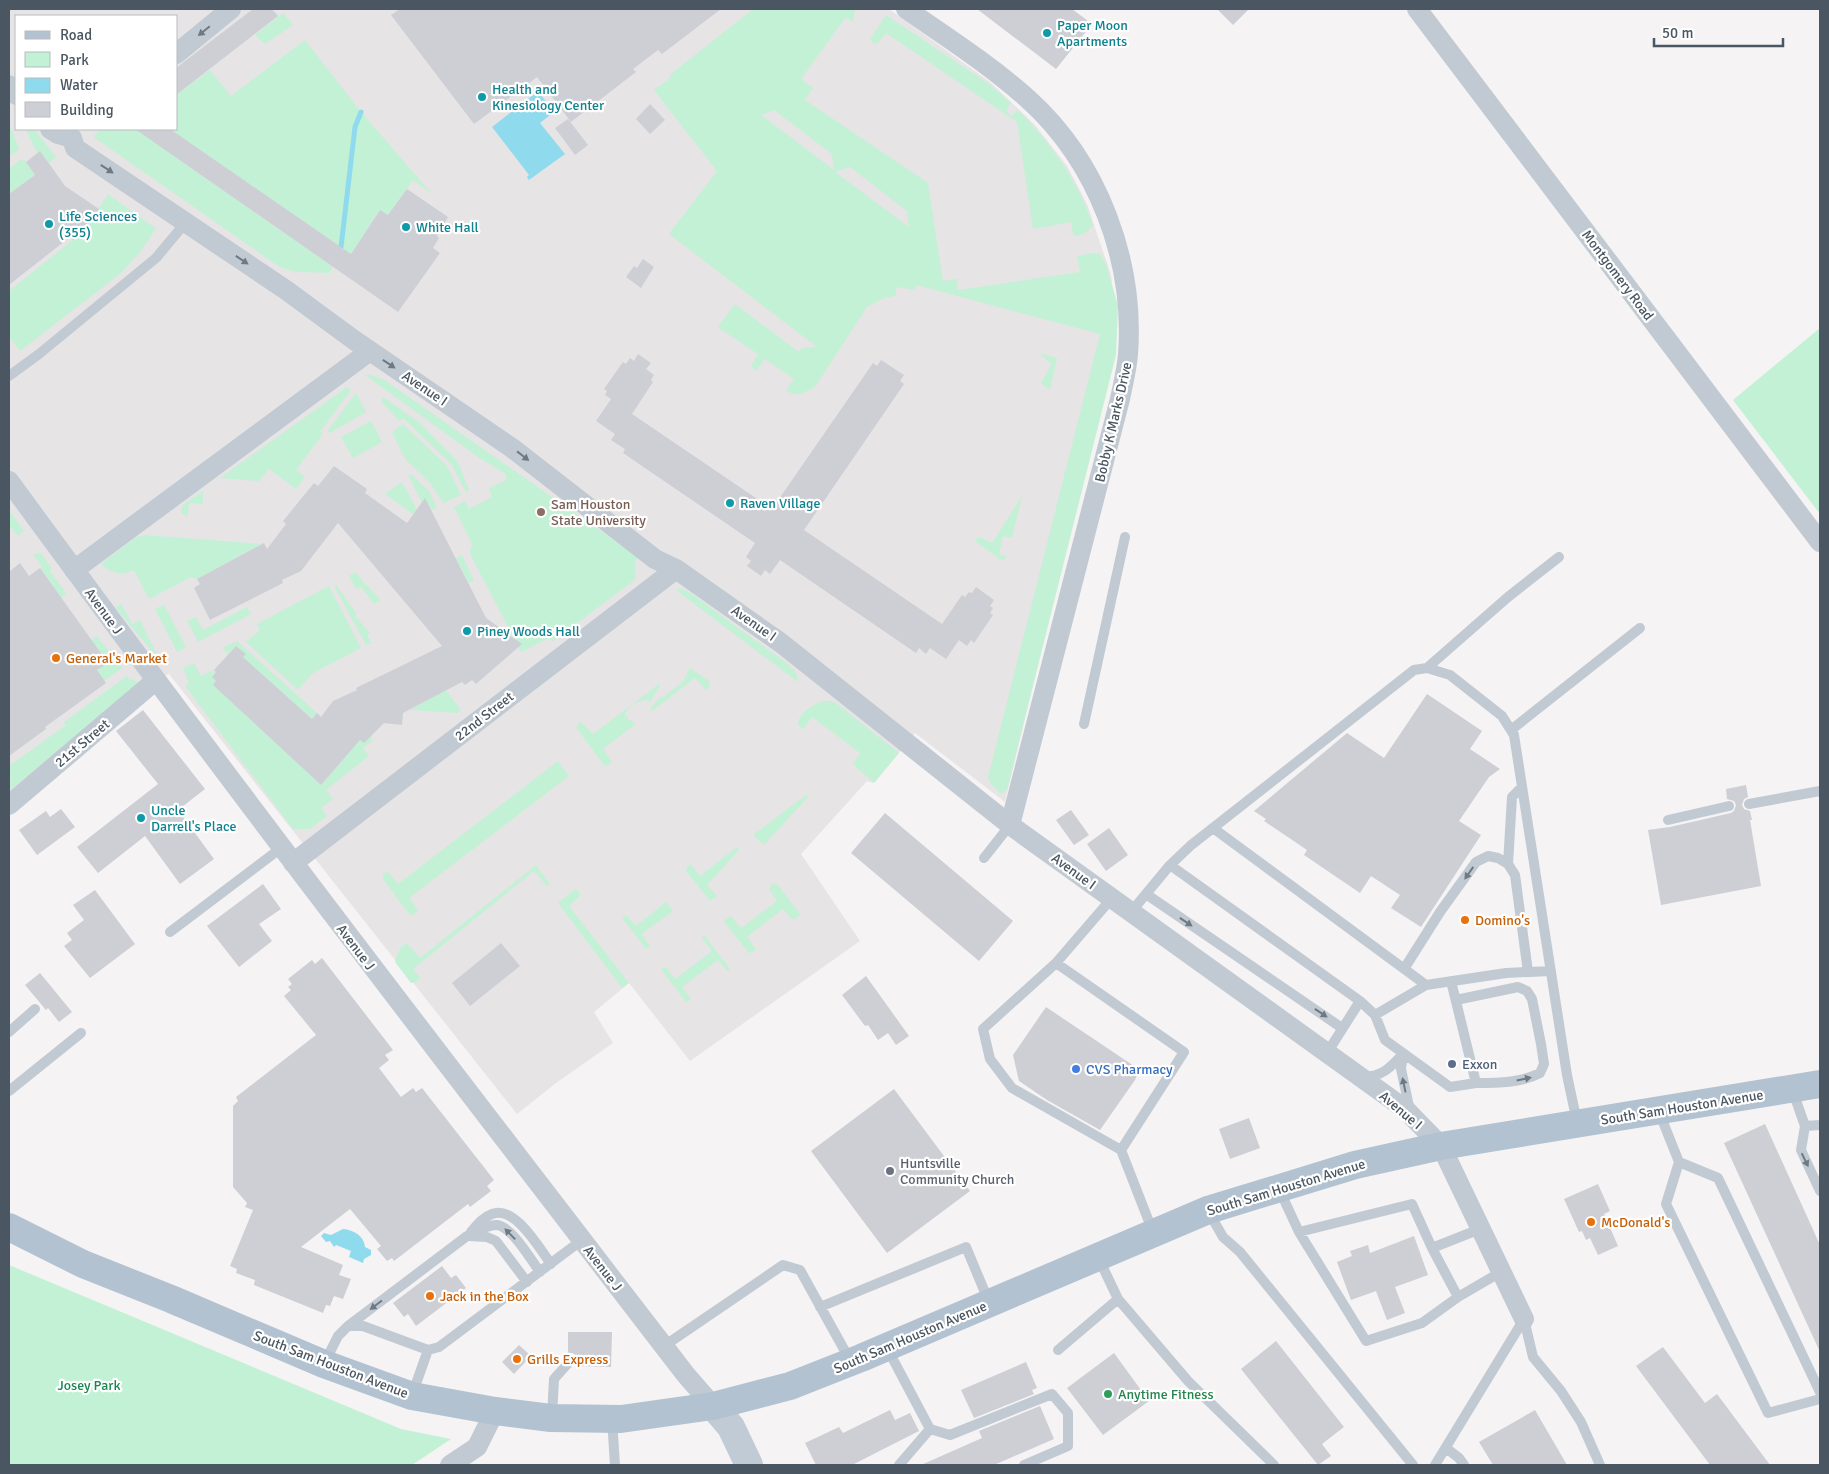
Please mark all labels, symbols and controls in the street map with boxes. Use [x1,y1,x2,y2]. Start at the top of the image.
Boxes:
legend [15,15,178,130]
scale bar [1654,15,1783,47]
place label: Paper Moon Apartments [1057,17,1128,50]
text: 50 m [1662,24,1693,42]
text: Road [60,26,92,44]
one-way arrow [197,26,210,37]
marker: Paper Moon Apartments [1041,27,1053,39]
text: Park [60,51,89,69]
text: Water [60,76,98,94]
place label: Health and Kinesiology Center [492,81,605,114]
marker: Health and Kinesiology Center [476,91,488,103]
text: Building [60,101,114,119]
one-way arrow [101,165,114,174]
place label: Life Sciences (355) [59,208,137,241]
marker: Life Sciences (355) [43,218,55,230]
place label: White Hall [416,219,479,236]
marker: White Hall [400,221,412,233]
street label: Montgomery Road [1578,227,1657,324]
one-way arrow [235,255,249,265]
one-way arrow [383,359,396,369]
street label: Bobby K Marks Drive [1091,360,1136,484]
street label: Avenue I [399,367,451,410]
one-way arrow [516,451,529,462]
place label: Raven Village [740,495,820,512]
place label: Sam Houston State University [551,496,646,529]
marker: Raven Village [724,497,736,509]
marker: Sam Houston State University [535,506,547,518]
street label: Avenue J [81,585,126,638]
street label: Avenue I [728,602,779,645]
place label: Piney Woods Hall [477,623,580,640]
marker: Piney Woods Hall [461,625,473,637]
place label: General's Market [66,650,167,667]
marker: General's Market [50,652,62,664]
street label: 22nd Street [452,688,517,745]
street label: 21st Street [52,716,113,771]
place label: Uncle Darrell's Place [151,802,236,835]
marker: Uncle Darrell's Place [135,812,147,824]
street label: Avenue I [1048,850,1099,893]
one-way arrow [1464,866,1474,880]
place label: Domino's [1475,912,1530,929]
marker: Domino's [1459,914,1471,926]
one-way arrow [1179,917,1193,927]
street label: Avenue J [333,921,378,974]
one-way arrow [1314,1008,1327,1018]
place label: Exxon [1462,1056,1497,1073]
marker: Exxon [1446,1058,1458,1070]
place label: CVS Pharmacy [1086,1061,1173,1078]
marker: CVS Pharmacy [1070,1063,1082,1075]
one-way arrow [1517,1075,1532,1083]
one-way arrow [1400,1076,1408,1092]
street label: South Sam Houston Avenue [1600,1086,1765,1129]
street label: Avenue I [1376,1087,1426,1133]
one-way arrow [1801,1153,1809,1167]
place label: Huntsville Community Church [900,1155,1014,1188]
street label: South Sam Houston Avenue [1205,1155,1367,1220]
marker: Huntsville Community Church [884,1165,896,1177]
place label: McDonald's [1601,1214,1670,1231]
marker: McDonald's [1585,1216,1597,1228]
one-way arrow [504,1228,516,1240]
street label: Avenue J [580,1242,626,1294]
place label: Jack in the Box [440,1288,529,1305]
marker: Jack in the Box [424,1290,436,1302]
street label: South Sam Houston Avenue [831,1297,989,1377]
one-way arrow [370,1299,383,1310]
street label: South Sam Houston Avenue [251,1327,411,1402]
place label: Grills Express [527,1351,608,1368]
marker: Grills Express [511,1353,523,1365]
park label: Josey Park [57,1377,121,1394]
place label: Anytime Fitness [1118,1386,1214,1403]
marker: Anytime Fitness [1102,1388,1114,1400]

